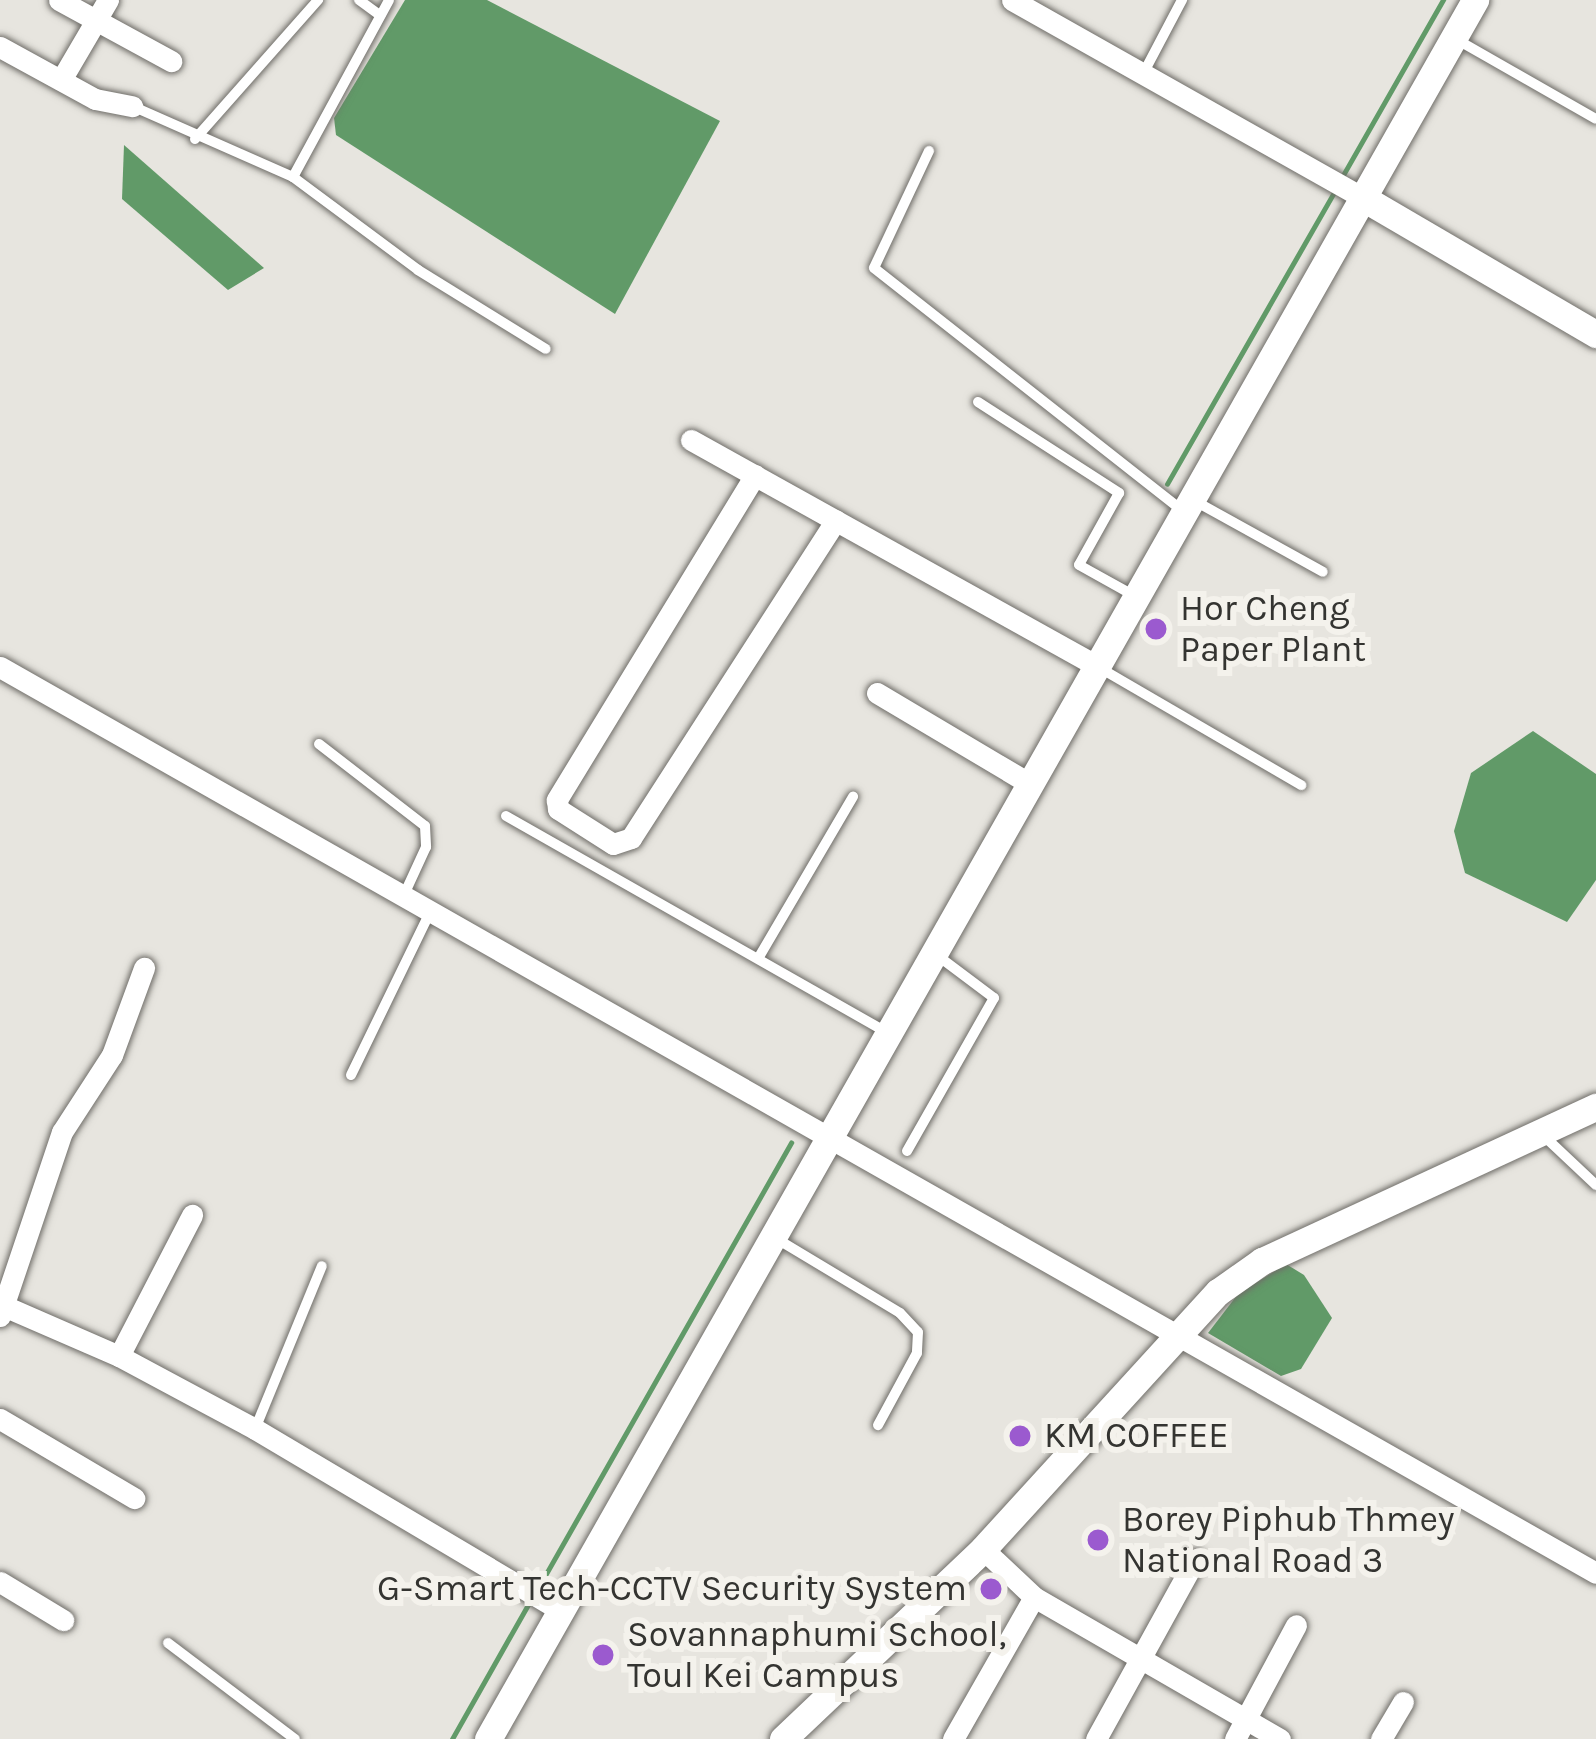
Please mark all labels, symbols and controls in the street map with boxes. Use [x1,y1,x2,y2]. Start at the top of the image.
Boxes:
place label: Hor Cheng Paper Plant [1180,586,1366,671]
marker: Hor Cheng Paper Plant [1143,616,1169,642]
place label: KM COFFEE [1044,1414,1228,1458]
marker: KM COFFEE [1007,1423,1033,1449]
place label: Borey Piphub Thmey National Road 3 [1122,1497,1455,1582]
marker: Borey Piphub Thmey National Road 3 [1085,1527,1111,1553]
place label: G-Smart Tech-CCTV Security System [377,1567,967,1611]
marker: G-Smart Tech-CCTV Security System [978,1576,1004,1602]
place label: Sovannaphumi School, Toul Kei Campus [627,1612,1006,1697]
marker: Sovannaphumi School, Toul Kei Campus [590,1642,616,1668]

